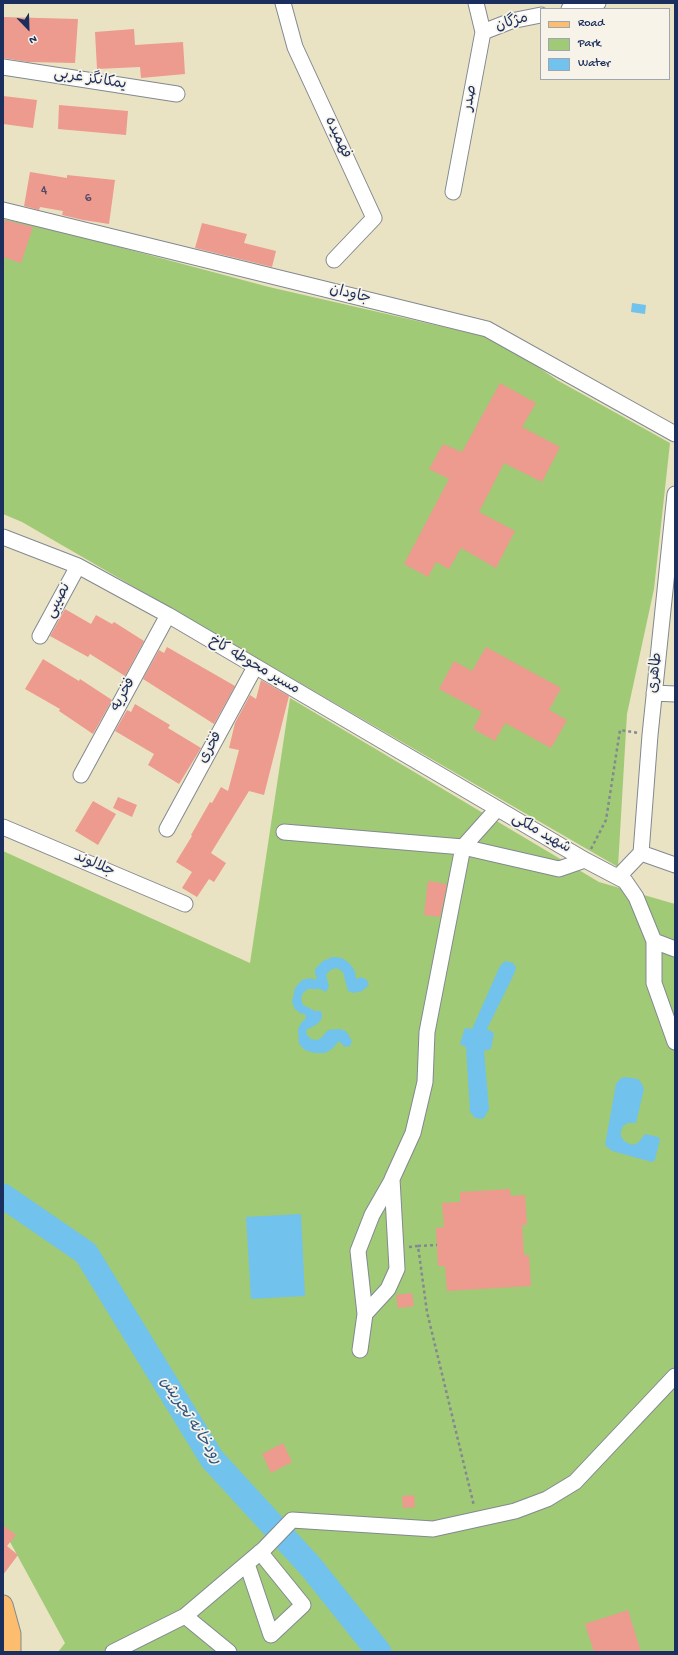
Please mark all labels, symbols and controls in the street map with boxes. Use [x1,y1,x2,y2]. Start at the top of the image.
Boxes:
north arrow [8,8,48,48]
legend [540,8,670,80]
street label: مژگان [494,10,530,36]
text: Road [578,17,604,31]
text: N [27,32,38,46]
text: Park [578,37,601,51]
text: Water [578,57,610,71]
street label: یمکانگز غربی [53,65,127,95]
street label: صدر [460,83,482,113]
street label: فهمیده [320,114,354,162]
house number: 4 [41,183,47,199]
house number: 6 [85,191,91,207]
street label: جاودان [328,281,372,309]
street label: نصیبی [42,580,76,622]
street label: مسیر محوطه کاخ [205,633,303,699]
street label: طاهری [645,652,667,694]
street label: فخریه [107,675,141,715]
street label: فخری [195,729,227,767]
street label: شهید ملکی [508,810,574,858]
street label: جلالوند [71,848,117,882]
water label: رودخانه تجریش [155,1374,225,1468]

